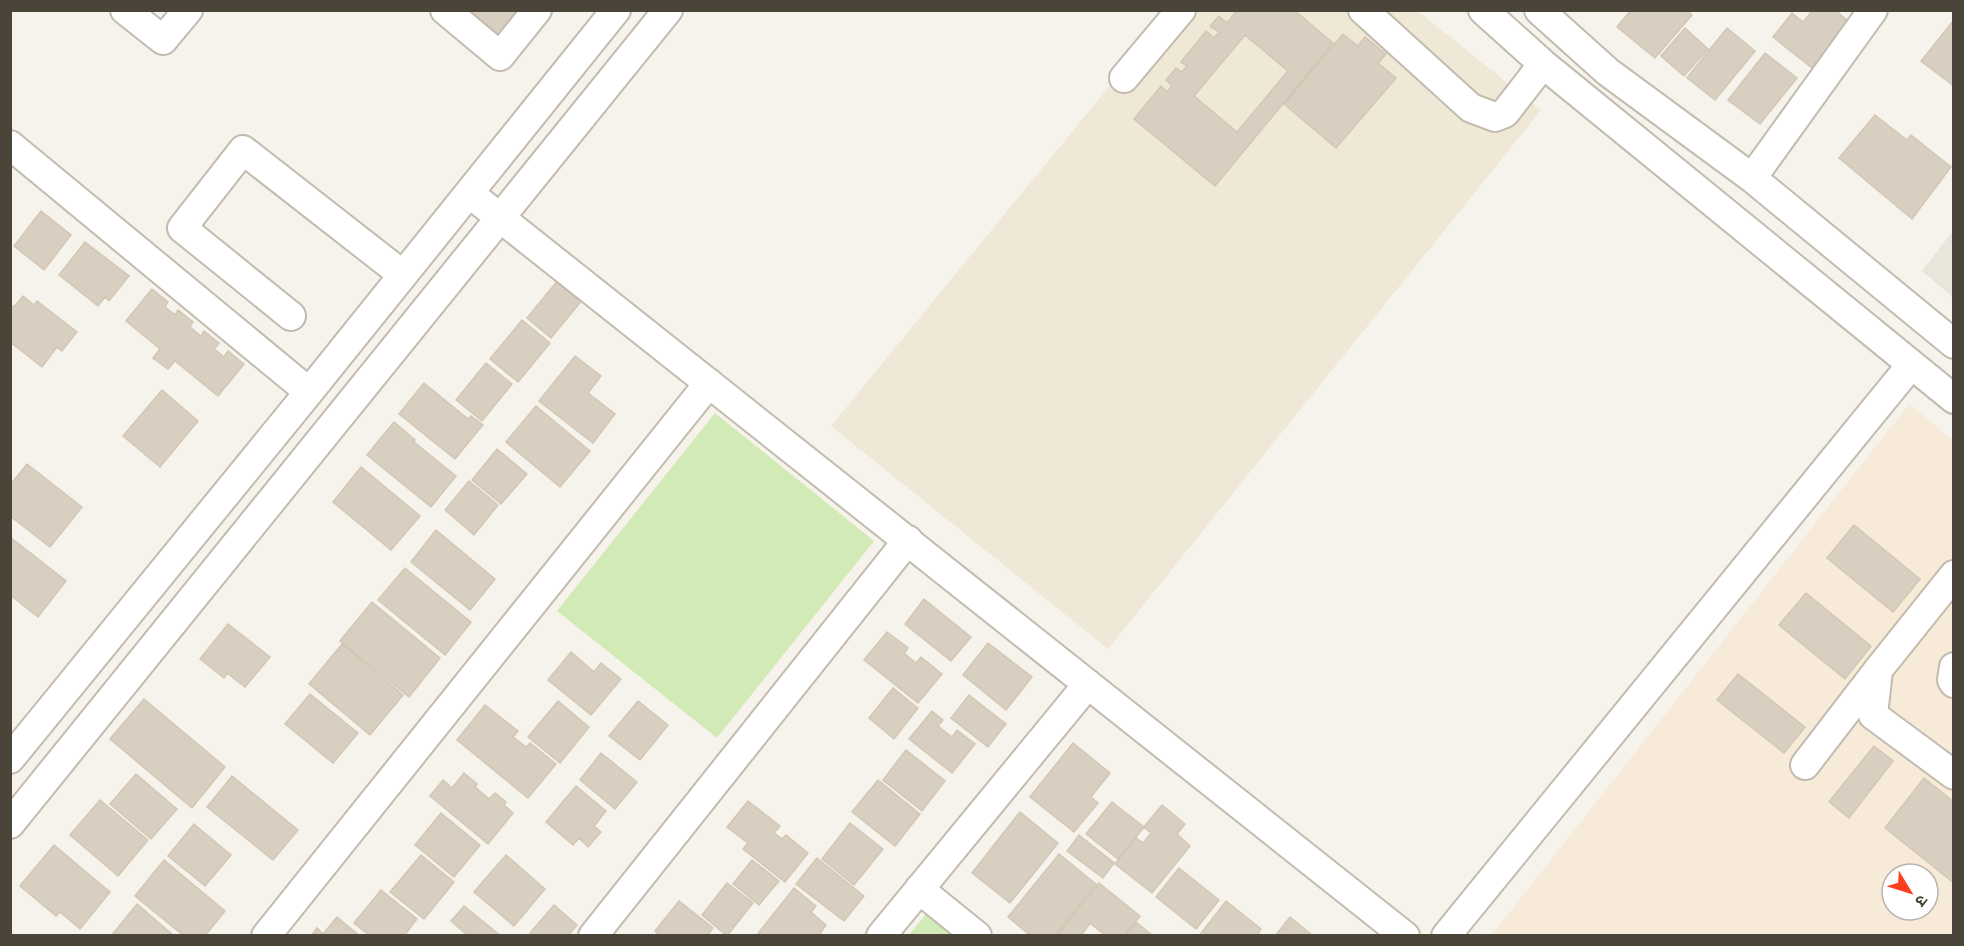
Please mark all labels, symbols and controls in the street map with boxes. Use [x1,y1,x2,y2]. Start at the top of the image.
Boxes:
north arrow [1880,862,1940,922]
text: उ [1909,890,1933,912]

